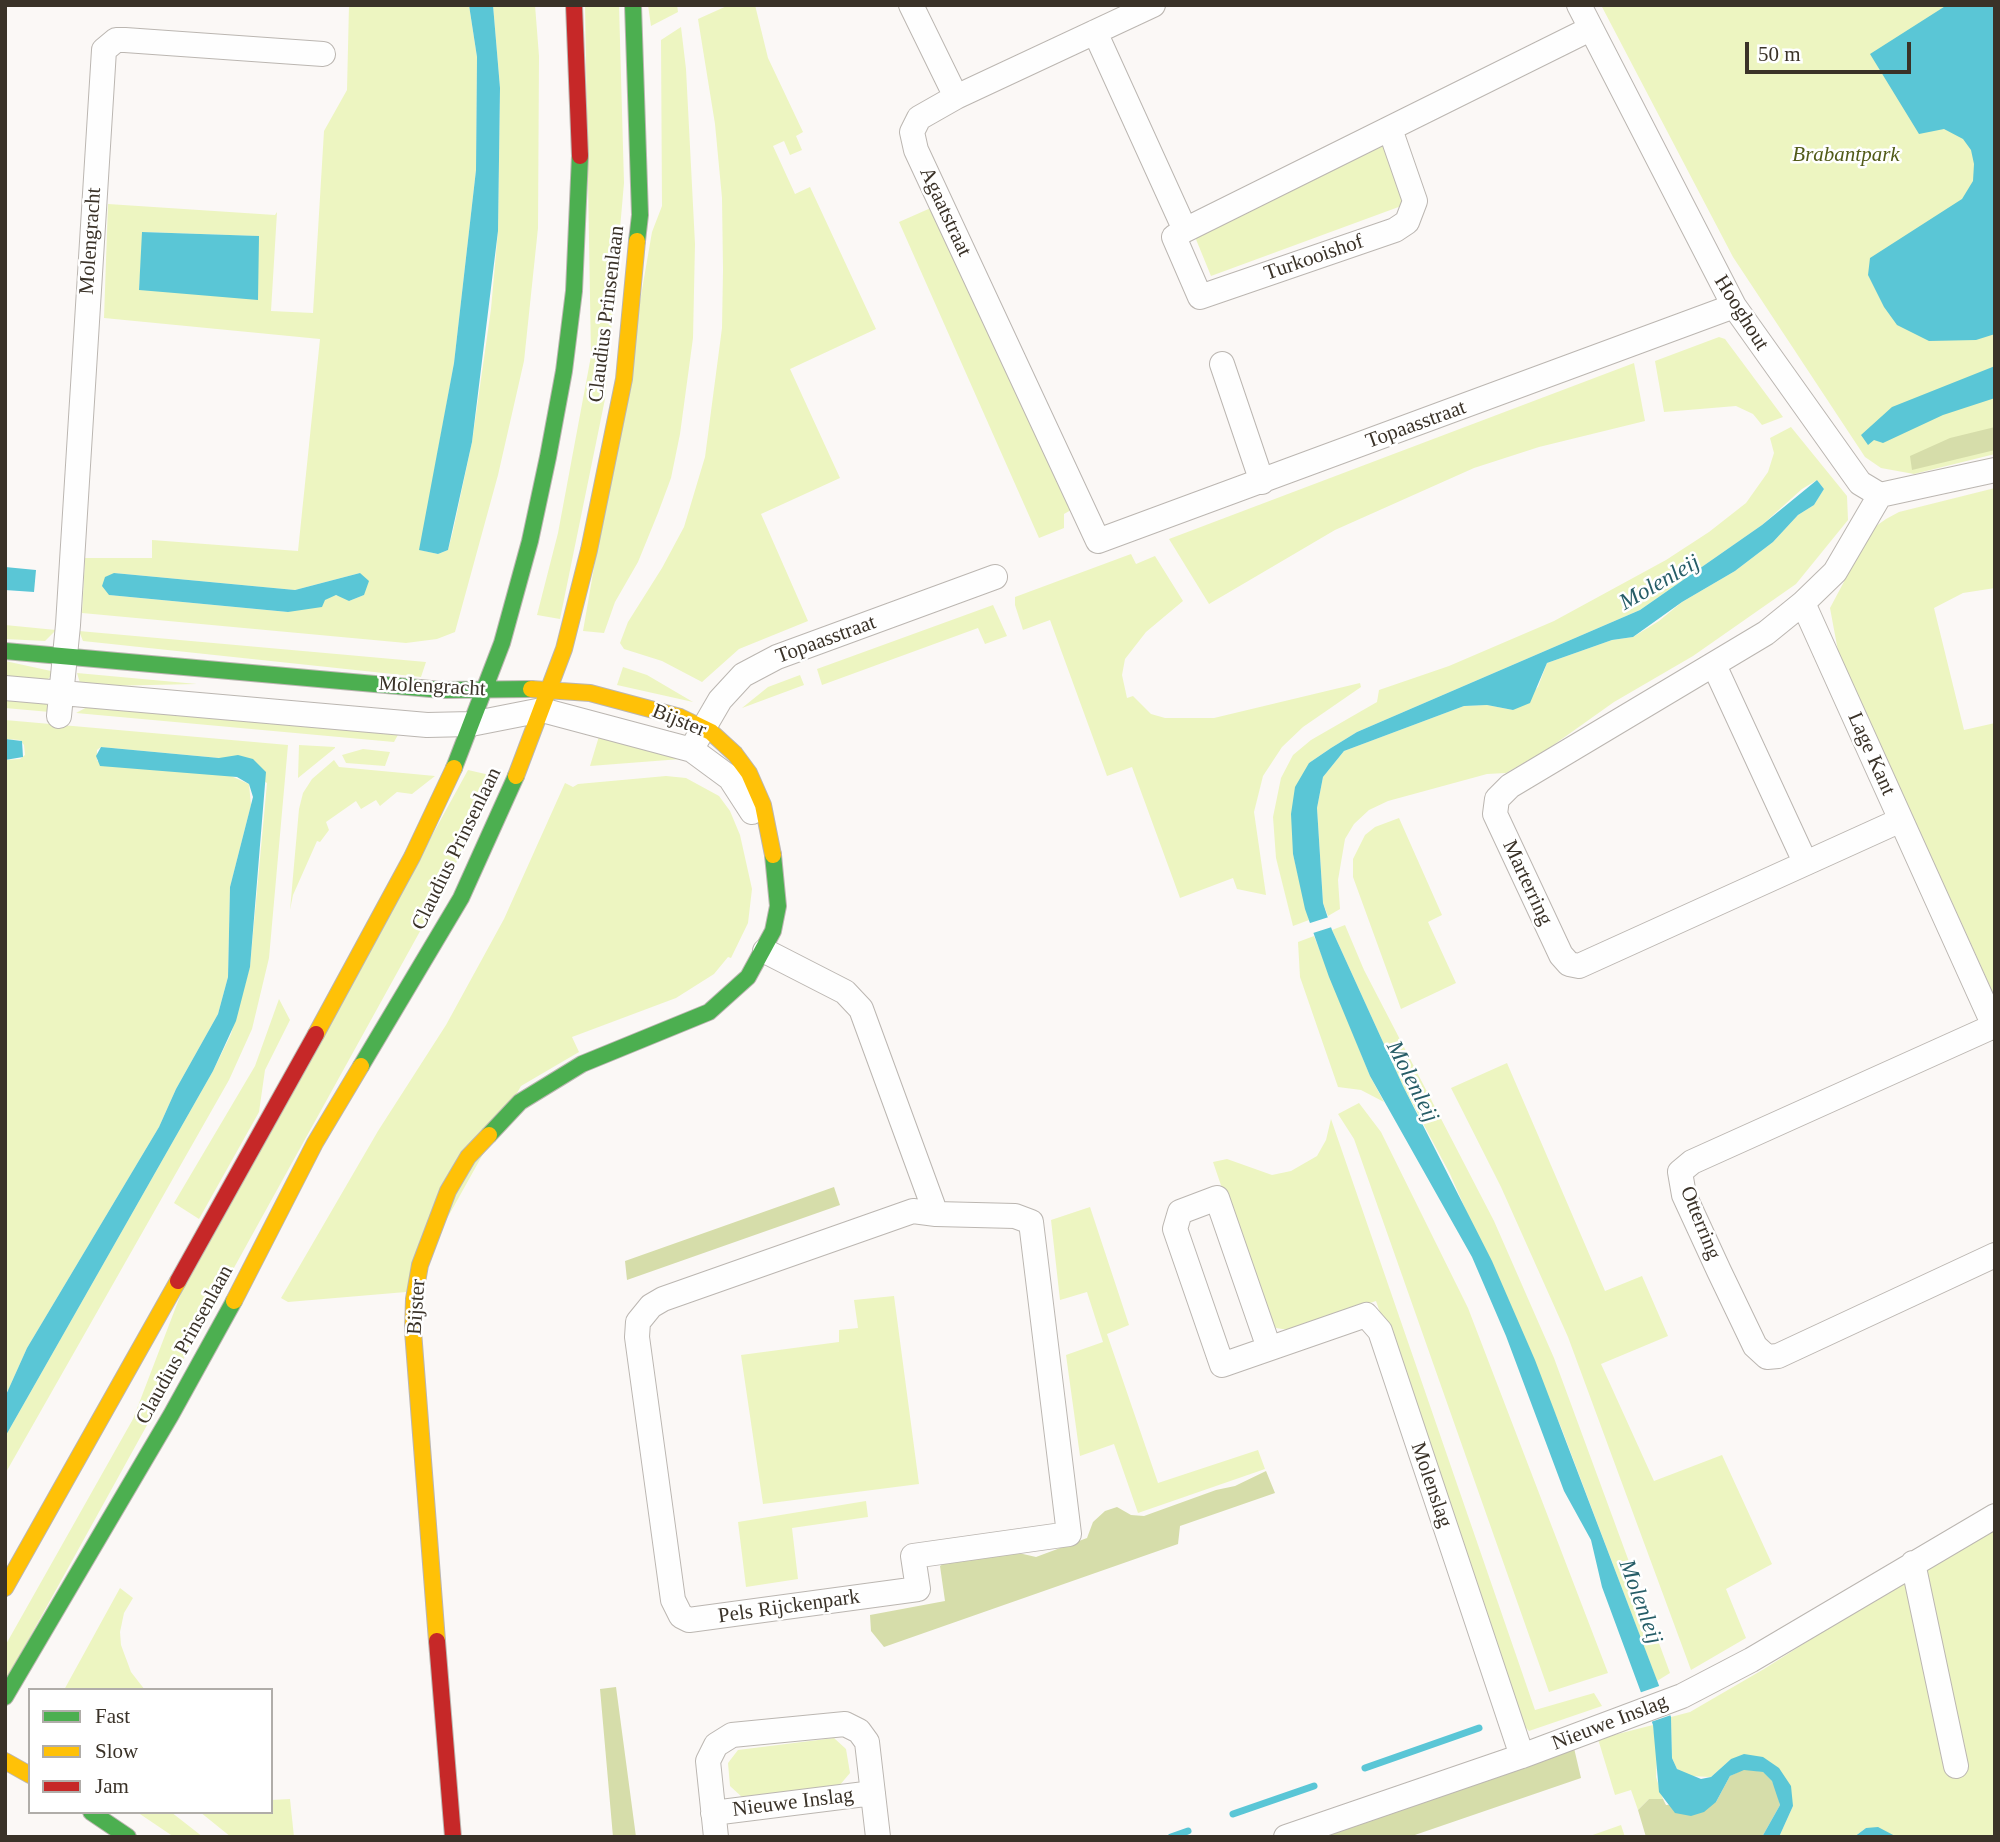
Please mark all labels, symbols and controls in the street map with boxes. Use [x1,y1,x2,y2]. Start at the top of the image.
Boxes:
scale bar [1748,28,1914,72]
text: 50 m [1758,42,1801,66]
park label: Brabantpark [1792,142,1900,168]
street label: Agaatstraat [913,163,977,261]
street label: Molengracht [75,187,107,295]
street label: Claudius Prinsenlaan [584,224,630,404]
street label: Turkooishof [1261,229,1367,287]
street label: Hooghout [1708,271,1774,355]
street label: Topaasstraat [1363,395,1469,455]
water label: Molenleij [1615,549,1705,617]
street label: Topaasstraat [773,610,879,670]
street label: Molengracht [378,672,486,702]
street label: Bijster [648,699,710,743]
street label: Lage Kant [1842,709,1900,799]
street label: Claudius Prinsenlaan [407,764,507,934]
street label: Marterring [1496,836,1558,930]
water label: Molenleij [1380,1036,1444,1128]
street label: Otterring [1674,1183,1726,1263]
street label: Claudius Prinsenlaan [131,1261,239,1429]
street label: Bijster [402,1278,432,1336]
street label: Molenslag [1405,1439,1457,1531]
water label: Molenleij [1612,1556,1668,1648]
street label: Pels Rijckenpark [716,1585,862,1629]
legend [28,1688,273,1814]
street label: Nieuwe Inslag [1549,1689,1671,1757]
text: Fast [95,1704,130,1728]
text: Slow [95,1739,138,1763]
text: Jam [95,1774,129,1798]
street label: Nieuwe Inslag [731,1783,855,1823]

